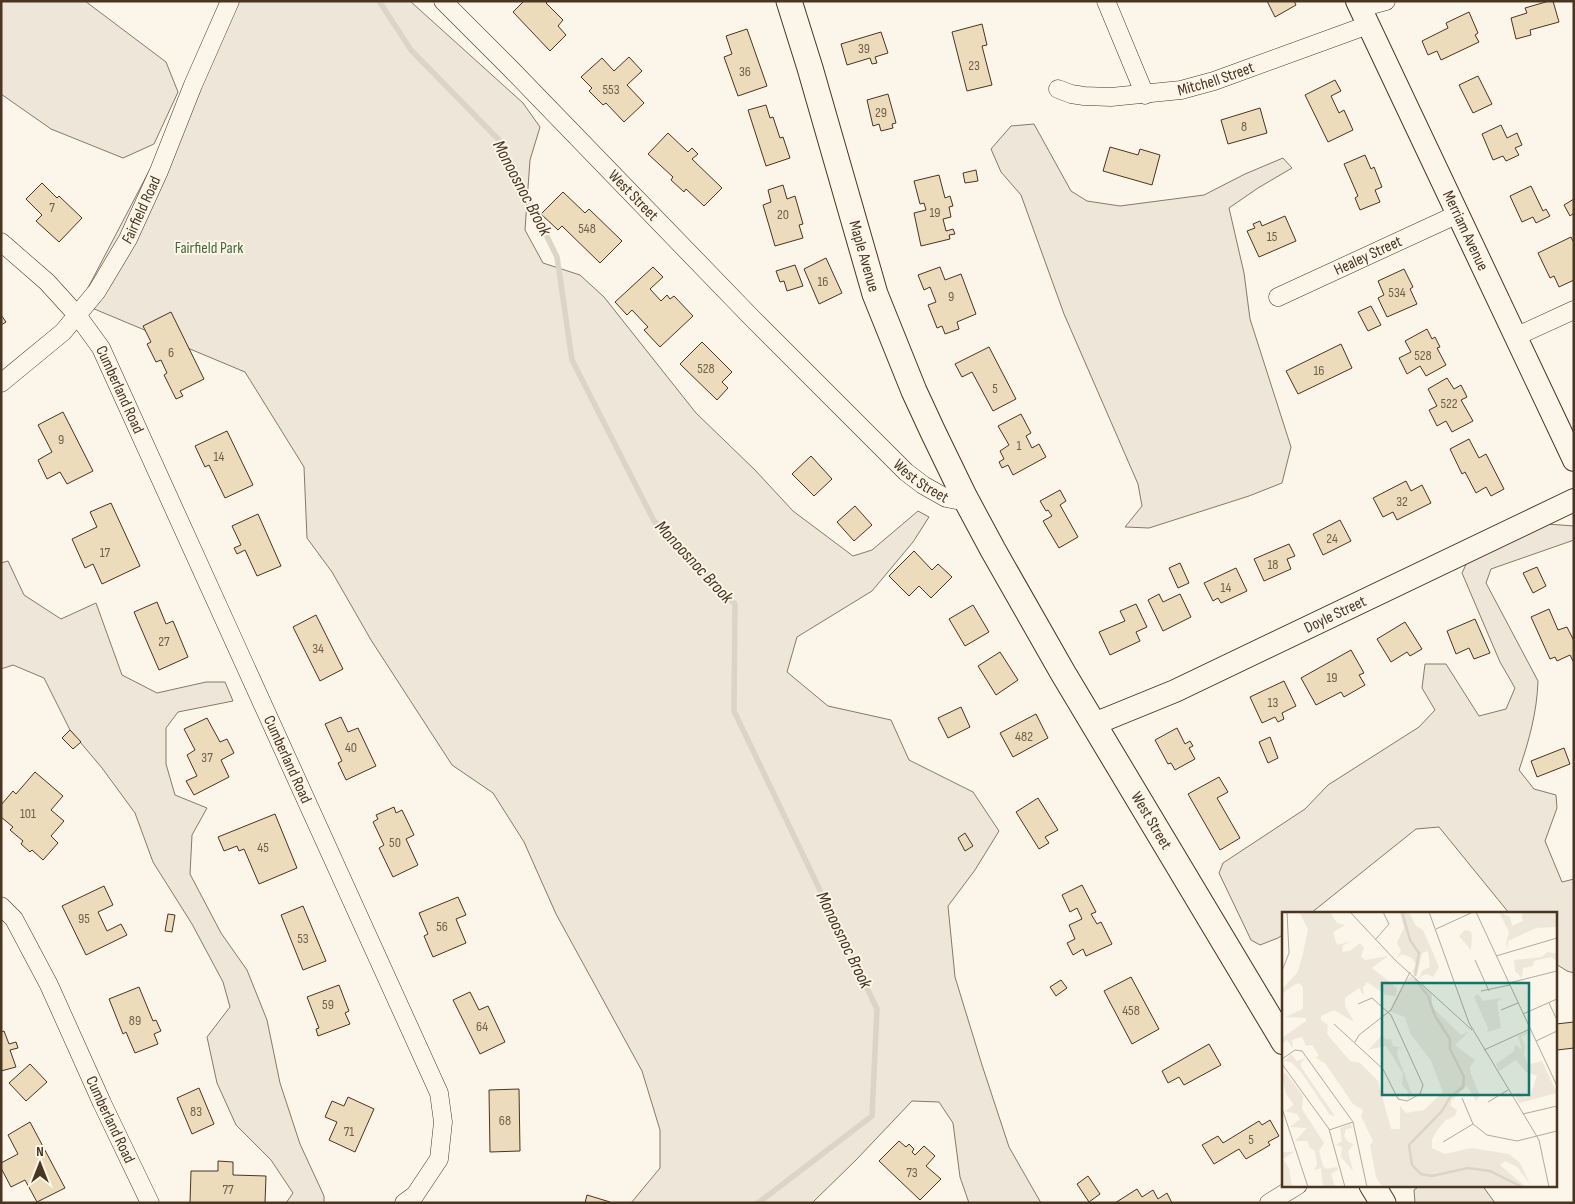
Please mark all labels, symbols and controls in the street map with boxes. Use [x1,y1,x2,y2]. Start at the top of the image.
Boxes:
house number: 39 [858,40,870,57]
house number: 23 [968,57,980,74]
street label: Mitchell Street [1176,58,1257,100]
house number: 36 [739,63,751,80]
house number: 553 [602,81,620,98]
house number: 29 [875,104,887,121]
house number: 8 [1241,118,1247,135]
water label: Monoosnoc Brook [488,137,557,240]
street label: West Street [604,166,662,225]
street label: Fairfield Road [118,173,165,247]
street label: Merriam Avenue [1439,188,1493,274]
house number: 7 [49,199,55,216]
house number: 19 [929,204,941,221]
house number: 20 [777,206,789,223]
street label: Maple Avenue [845,218,883,294]
house number: 548 [578,220,596,237]
house number: 15 [1267,228,1278,245]
street label: Healey Street [1331,232,1405,279]
park label: Fairfield Park [175,239,243,258]
house number: 16 [817,273,829,290]
house number: 534 [1388,284,1406,301]
house number: 9 [948,288,954,305]
street label: Cumberland Road [92,343,148,436]
house number: 6 [168,344,174,361]
house number: 528 [1414,347,1432,364]
house number: 528 [697,360,715,377]
house number: 16 [1313,362,1325,379]
house number: 5 [992,380,998,397]
house number: 522 [1440,395,1458,412]
house number: 9 [58,431,64,448]
house number: 1 [1017,437,1022,454]
house number: 14 [214,448,225,465]
street label: West Street [889,455,952,507]
house number: 32 [1396,493,1408,510]
water label: Monoosnoc Brook [651,516,738,608]
house number: 24 [1326,530,1338,547]
house number: 17 [100,544,111,561]
house number: 18 [1267,556,1279,573]
house number: 14 [1221,579,1232,596]
street label: Doyle Street [1301,591,1369,637]
house number: 27 [158,633,170,650]
house number: 34 [312,640,324,657]
house number: 19 [1326,669,1338,686]
house number: 13 [1268,694,1279,711]
street label: Cumberland Road [259,712,316,806]
house number: 482 [1015,728,1033,745]
house number: 40 [345,739,357,756]
house number: 37 [201,749,213,766]
street label: West Street [1127,788,1176,853]
house number: 101 [20,805,36,822]
house number: 50 [389,834,401,851]
house number: 45 [257,839,269,856]
water label: Monoosnoc Brook [812,888,877,993]
house number: 95 [78,910,90,927]
inset map [1282,912,1558,1186]
house number: 56 [436,918,448,935]
house number: 53 [297,930,309,947]
house number: 59 [322,996,334,1013]
house number: 458 [1122,1002,1140,1019]
house number: 89 [129,1012,141,1029]
house number: 64 [476,1018,488,1035]
street label: Cumberland Road [82,1073,139,1166]
house number: 83 [190,1103,202,1120]
house number: 68 [499,1112,511,1129]
house number: 71 [344,1123,354,1140]
house number: 5 [1248,1131,1254,1148]
north arrow [15,1139,65,1189]
text: N [36,1143,44,1160]
house number: 73 [906,1164,918,1181]
house number: 77 [222,1181,234,1198]

